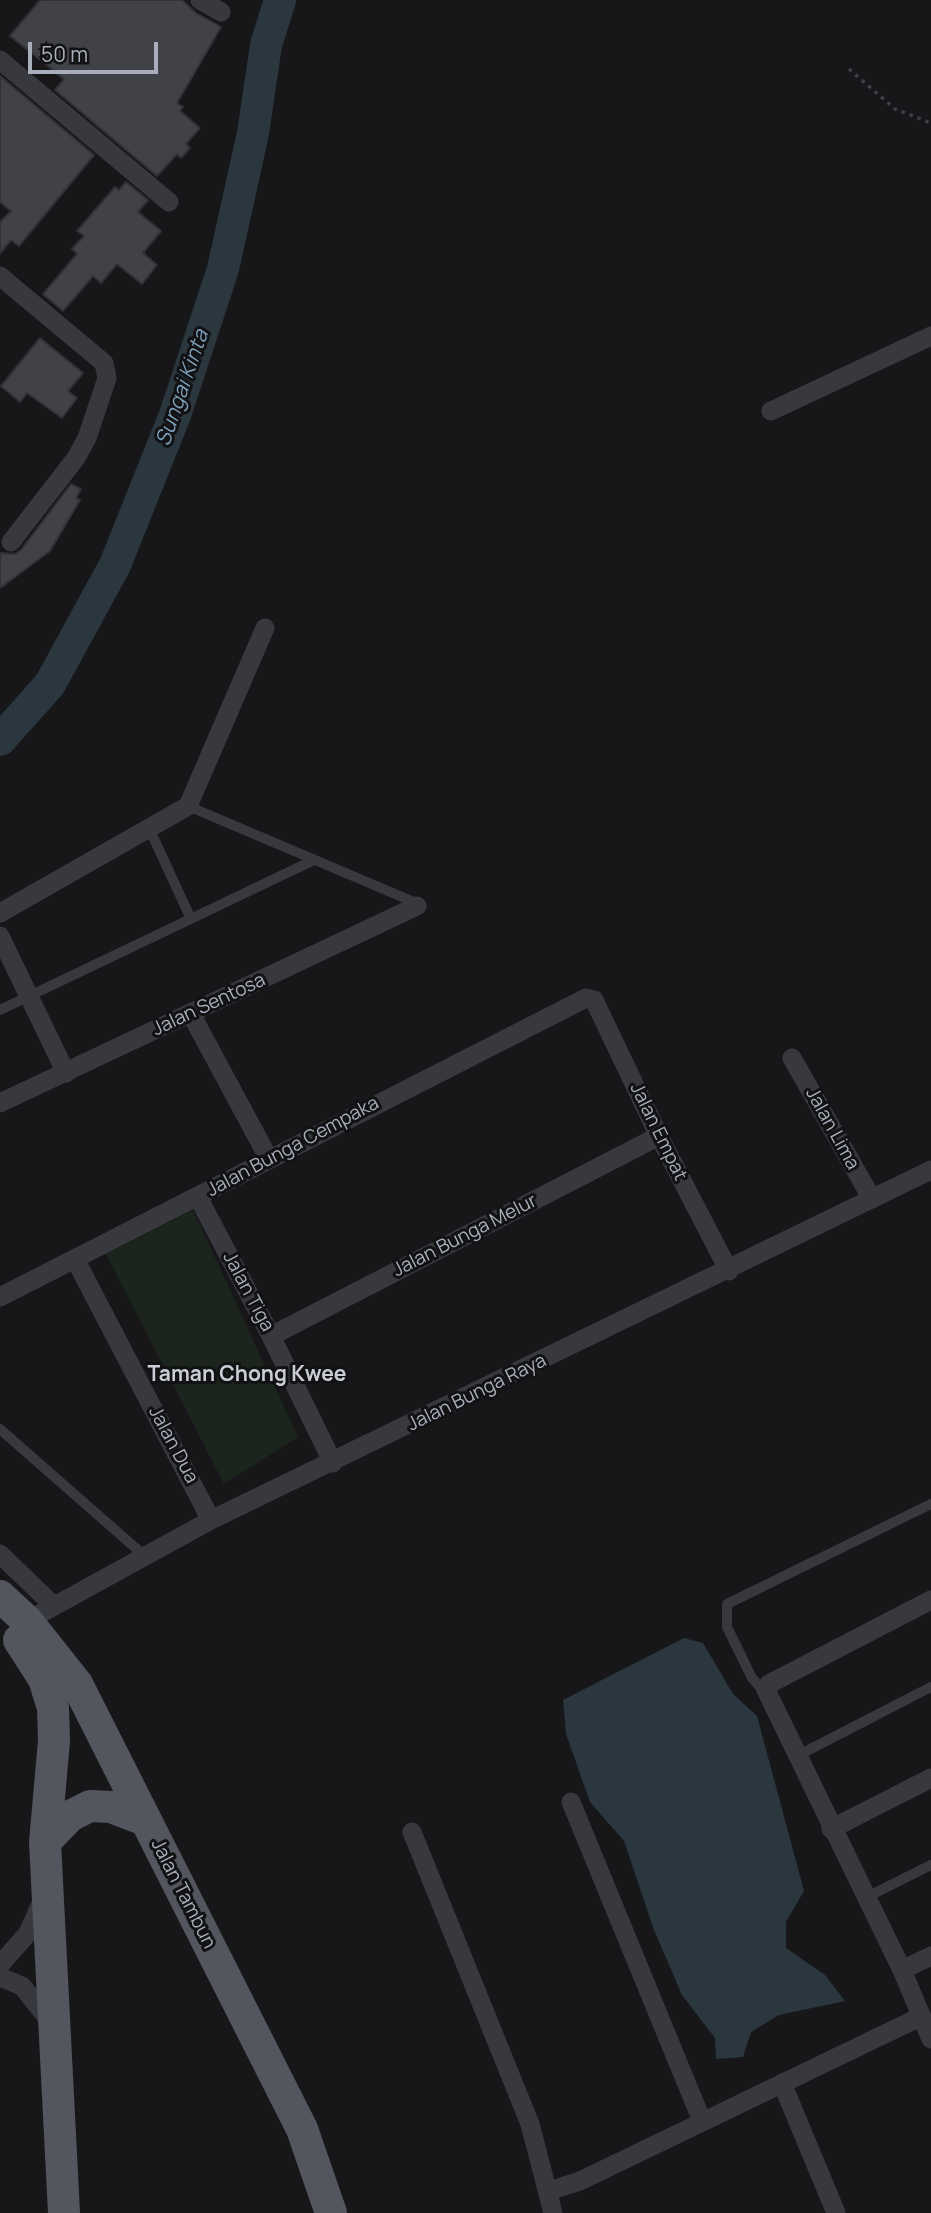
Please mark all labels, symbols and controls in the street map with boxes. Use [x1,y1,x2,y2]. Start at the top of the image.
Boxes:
scale bar [32,28,161,72]
text: 50 m [41,40,88,68]
water label: Sungai Kinta [151,327,215,449]
street label: Jalan Sentosa [149,969,269,1041]
street label: Jalan Empat [625,1079,691,1185]
street label: Jalan Lima [800,1084,864,1174]
street label: Jalan Bunga Cempaka [203,1092,383,1202]
street label: Jalan Bunga Melur [389,1190,541,1282]
street label: Jalan Tiga [218,1248,278,1336]
street label: Jalan Bunga Raya [404,1350,550,1436]
district label: Taman Chong Kwee [148,1362,346,1388]
street label: Jalan Dua [143,1403,203,1487]
street label: Jalan Tambun [146,1835,220,1953]

